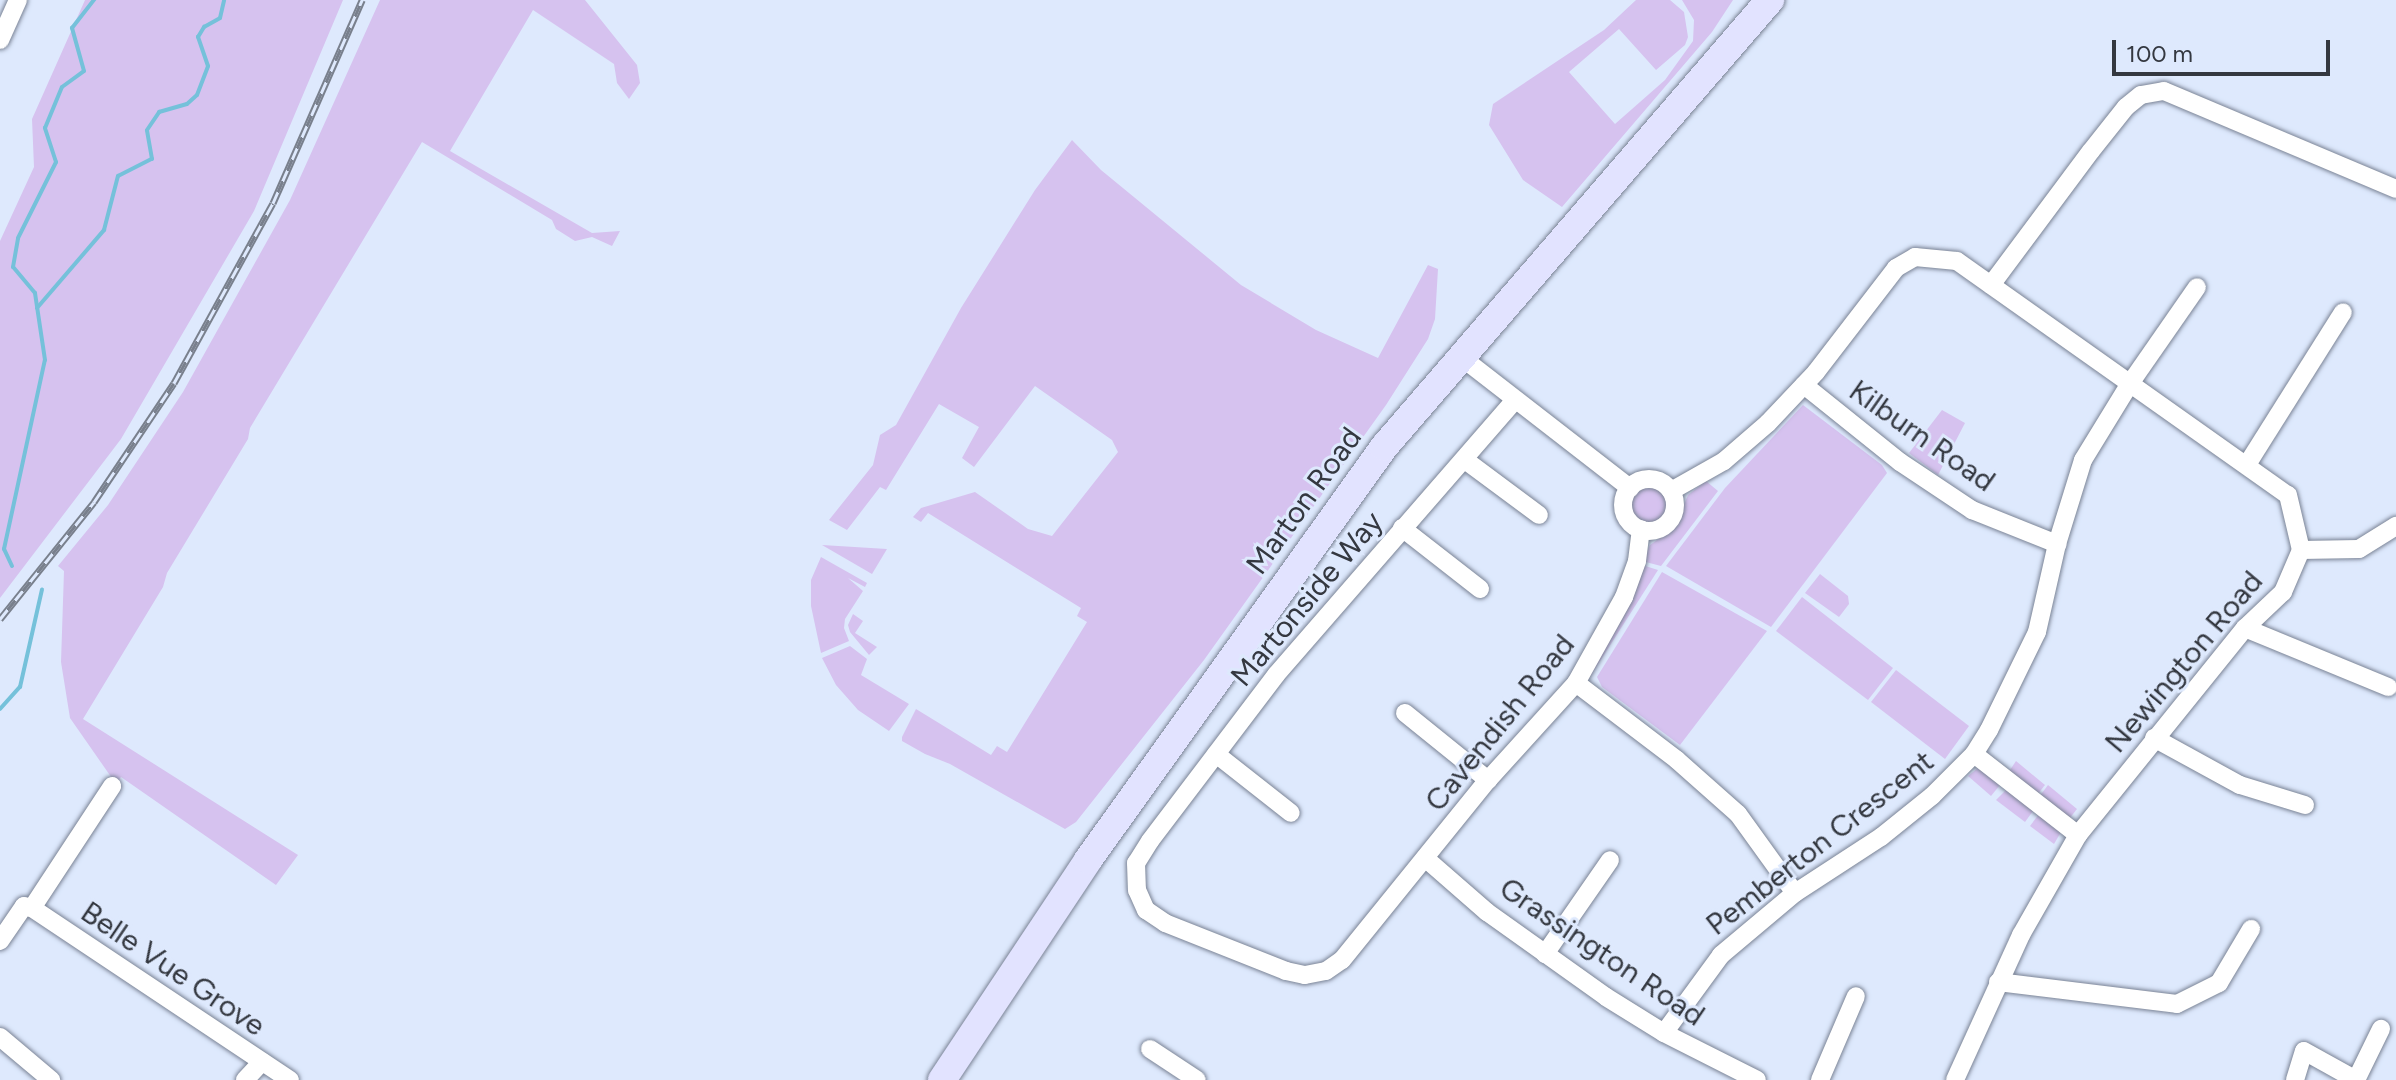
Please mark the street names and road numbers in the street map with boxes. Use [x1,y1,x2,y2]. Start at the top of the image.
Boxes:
street label: Kilburn Road [1842,373,2002,499]
street label: Marton Road [1239,421,1369,581]
street label: Martonside Way [1223,504,1391,694]
street label: Newington Road [2098,564,2270,760]
street label: Cavendish Road [1418,627,1582,819]
street label: Pemberton Crescent [1699,743,1941,943]
street label: Grassington Road [1493,870,1711,1034]
street label: Belle Vue Grove [74,894,272,1044]

